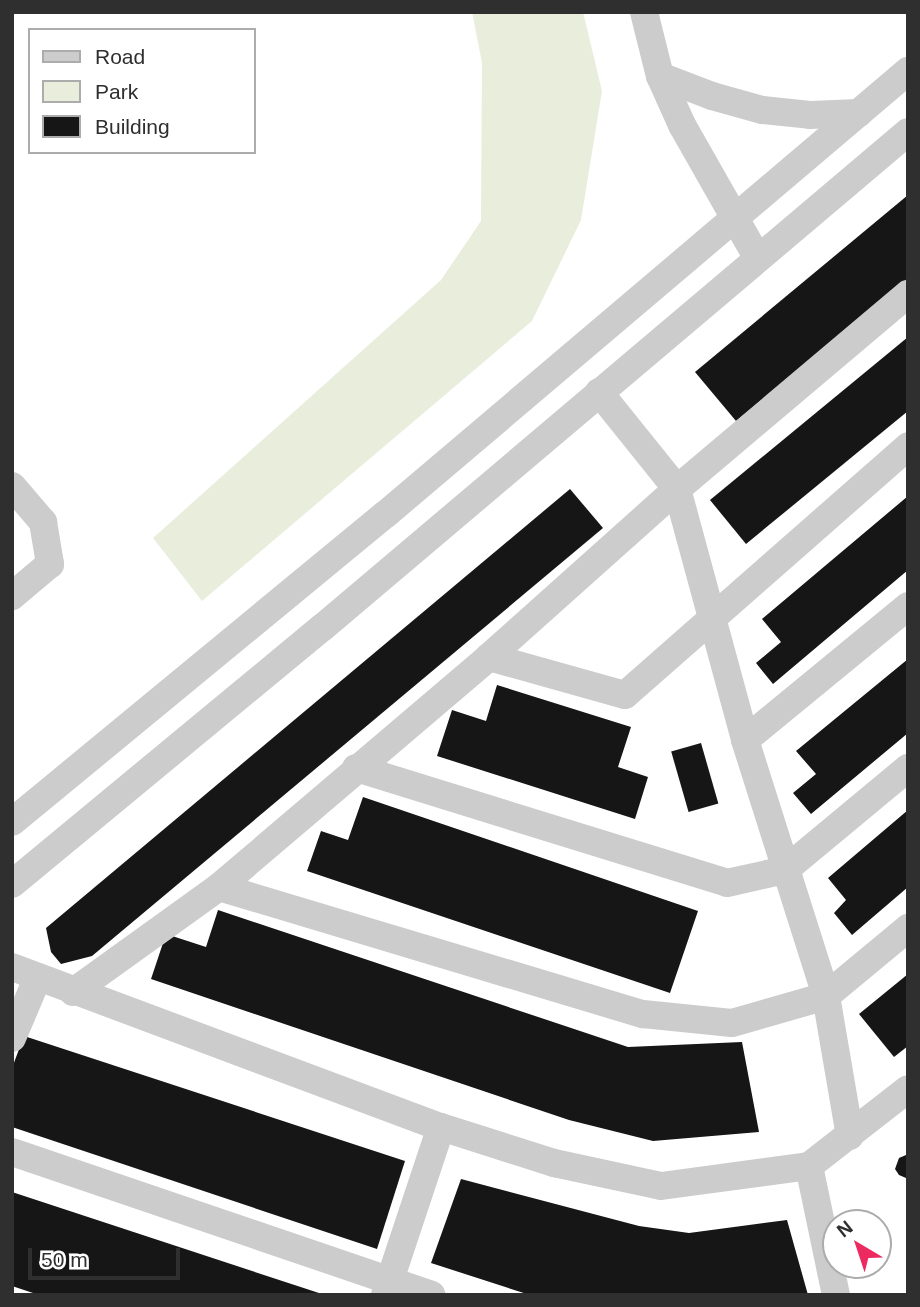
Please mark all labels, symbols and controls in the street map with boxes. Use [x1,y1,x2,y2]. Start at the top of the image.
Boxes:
legend [28,28,256,154]
text: Road [95,45,145,68]
text: Park [95,80,138,103]
text: Building [95,115,170,138]
north arrow [822,1209,892,1279]
text: N [833,1216,857,1241]
scale bar [32,1234,184,1278]
text: 50 m [41,1248,88,1271]

